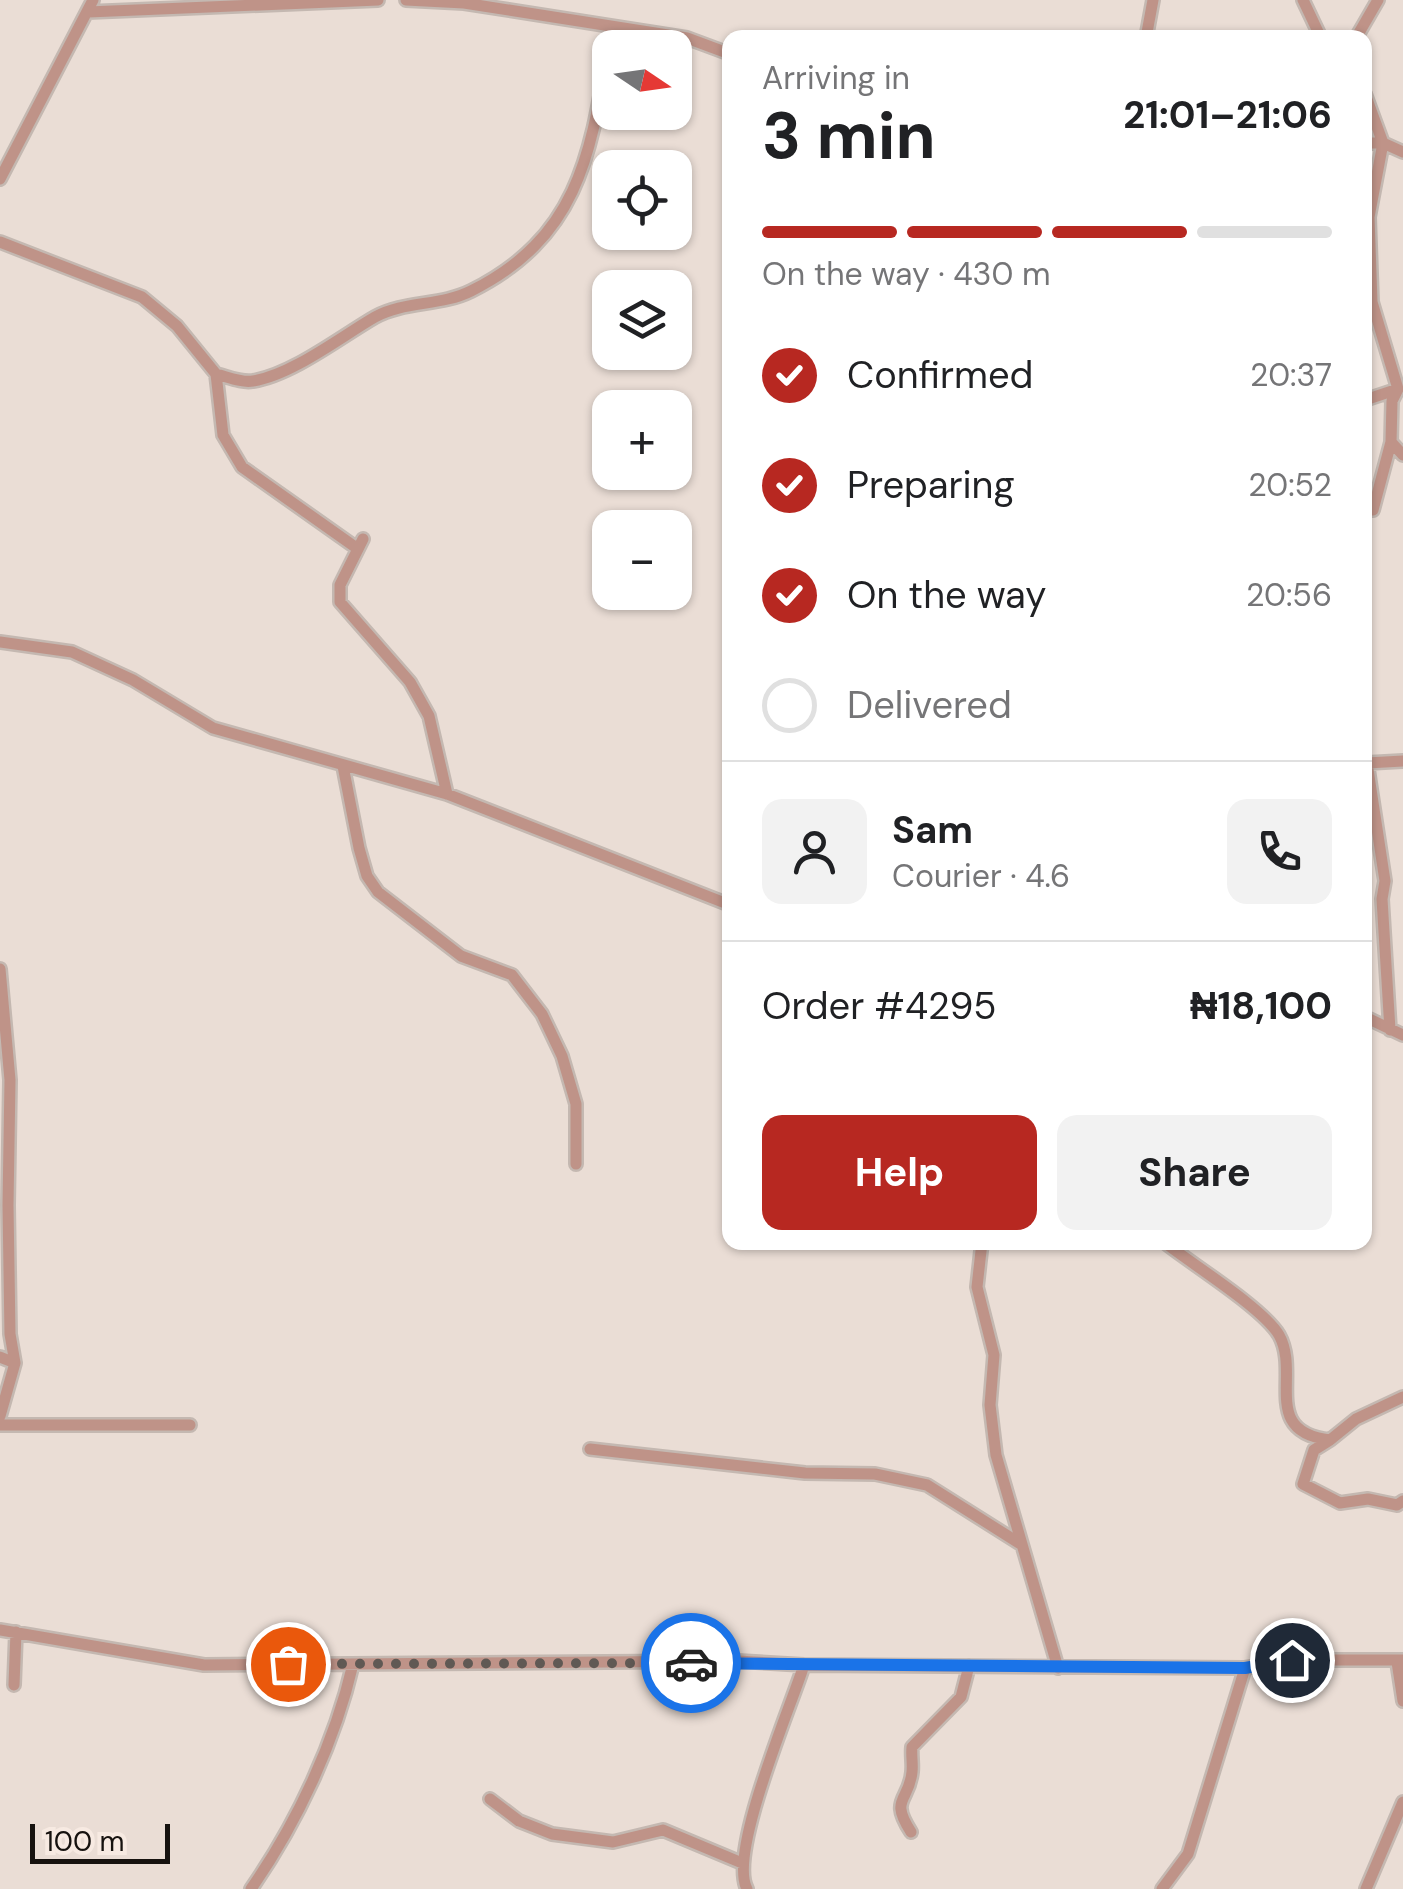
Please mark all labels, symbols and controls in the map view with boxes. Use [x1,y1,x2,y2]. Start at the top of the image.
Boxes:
north arrow [592,30,692,130]
map controls [592,30,692,610]
text: Arriving in [762,57,910,99]
text: 21:01–21:06 [1123,90,1332,140]
text: 3 min [762,94,936,178]
button: locate [592,150,692,250]
text: On the way · 430 m [762,253,1050,295]
button: layers [592,270,692,370]
icon: check [762,348,817,403]
text: Confirmed [847,350,1033,400]
text: 20:37 [1250,354,1332,396]
button: + [592,390,692,490]
icon: check [762,458,817,513]
text: Preparing [847,460,1015,510]
text: 20:52 [1248,464,1332,506]
button: − [592,510,692,610]
icon: check [762,568,817,623]
text: On the way [847,570,1046,620]
text: 20:56 [1246,574,1332,616]
text: Delivered [847,680,1012,730]
button: person [762,799,867,904]
button: phone [1227,799,1332,904]
text: Sam [892,805,973,855]
text: Courier · 4.6 [892,855,1070,897]
text: Order #4295 [762,981,997,1031]
text: ₦18,100 [1190,981,1332,1031]
button: Help [762,1115,1037,1230]
button: Share [1057,1115,1332,1230]
courier [641,1613,741,1713]
pin [1250,1618,1335,1703]
pin [246,1622,331,1707]
icon: home [1265,1633,1320,1688]
icon: car [664,1636,719,1691]
icon: bag [261,1637,316,1692]
scale bar [30,1819,170,1864]
text: 100 m [45,1823,124,1860]

